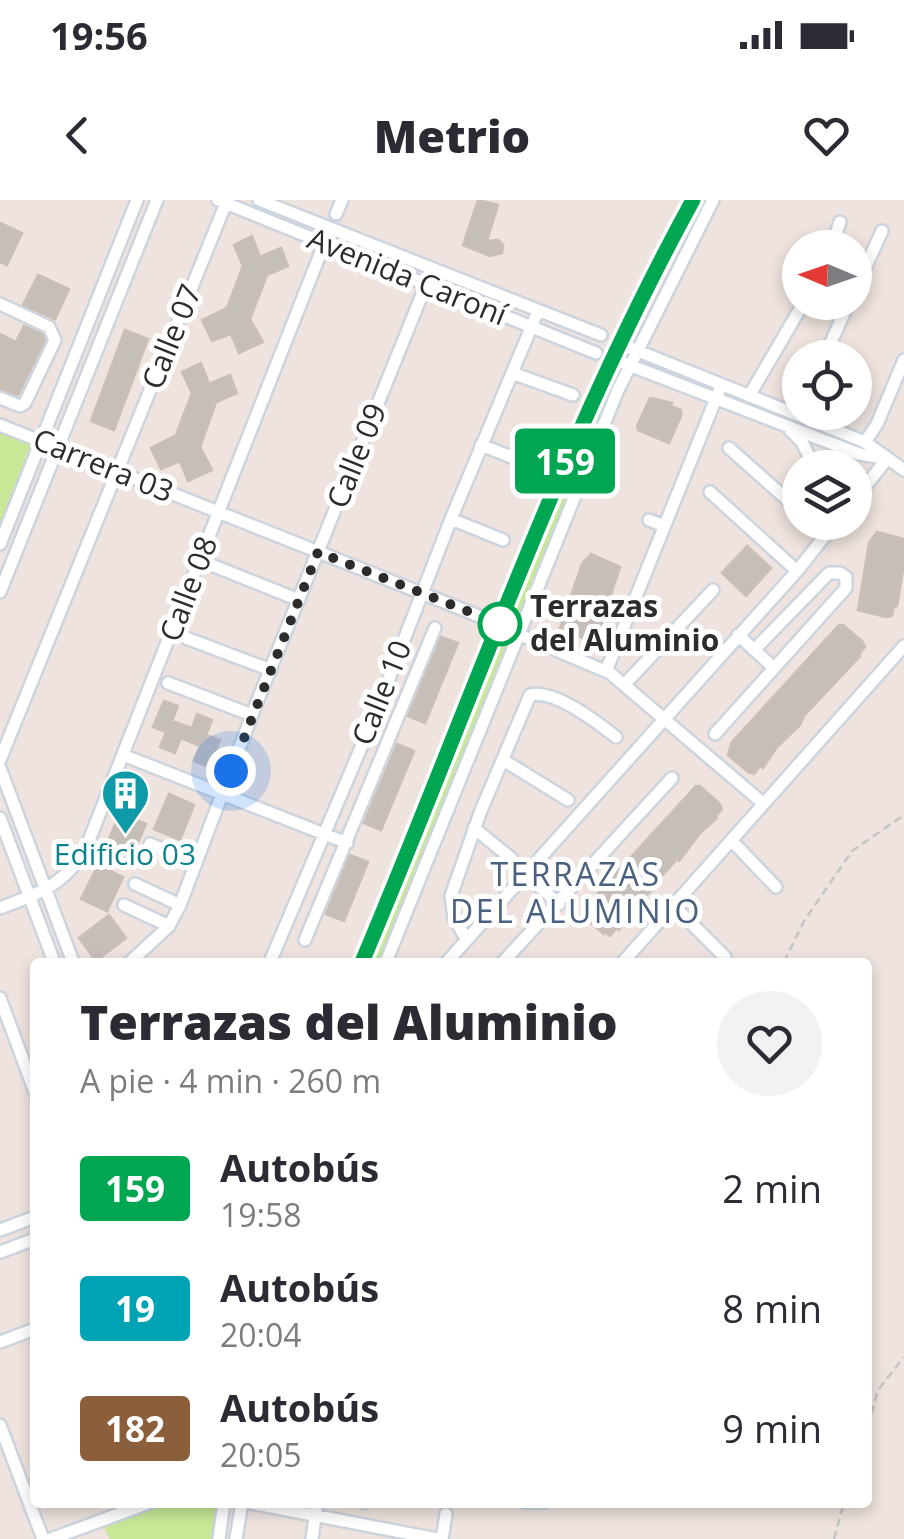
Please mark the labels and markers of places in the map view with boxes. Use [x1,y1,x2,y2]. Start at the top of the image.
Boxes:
place label: Terrazas del Aluminio [530,585,719,660]
marker: Terrazas del Aluminio [479,603,521,645]
building icon: Edificio 03 [99,768,151,836]
place label: Edificio 03 [54,833,196,874]

